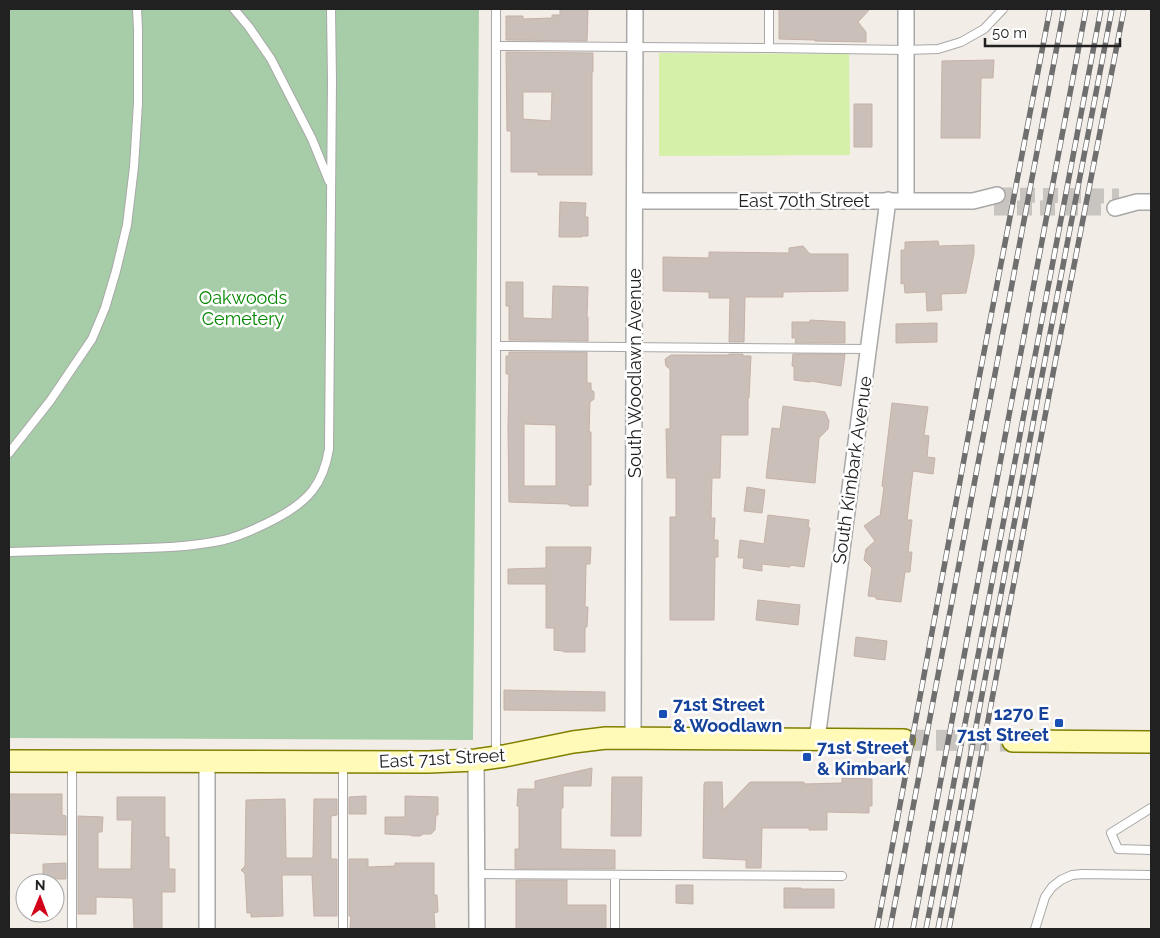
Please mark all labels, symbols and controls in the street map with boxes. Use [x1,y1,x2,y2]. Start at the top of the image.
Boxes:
scale bar [985,15,1120,47]
text: 50 m [992,24,1027,42]
street label: East 70th Street [738,190,870,211]
street label: South Woodlawn Avenue [624,268,645,478]
park label: Oakwoods Cemetery [199,287,288,329]
street label: South Kimbark Avenue [828,374,876,565]
place label: 71st Street & Woodlawn [673,694,782,736]
place label: 1270 E 71st Street [957,703,1049,745]
marker: 71st Street & Woodlawn [657,708,669,720]
marker: 1270 E 71st Street [1053,717,1065,729]
place label: 71st Street & Kimbark [817,737,909,779]
street label: East 71st Street [378,744,506,772]
marker: 71st Street & Kimbark [801,751,813,763]
north arrow [15,873,65,923]
text: N [35,877,46,893]

